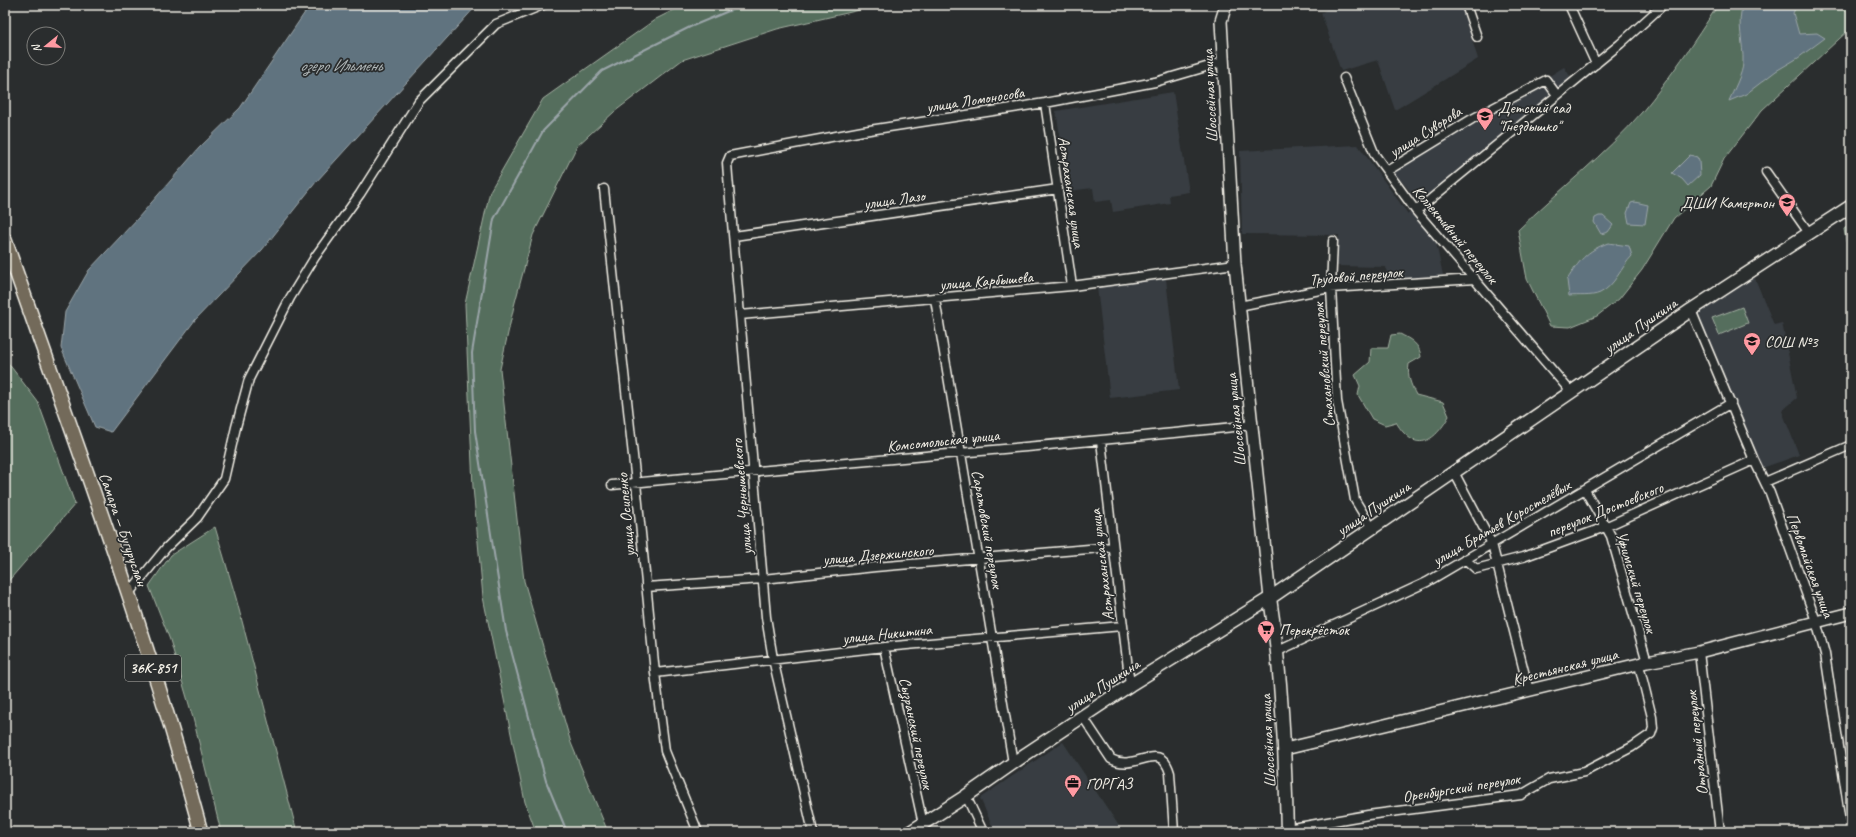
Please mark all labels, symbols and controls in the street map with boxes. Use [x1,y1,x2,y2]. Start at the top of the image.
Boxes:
north arrow [26,26,66,66]
text: N [28,42,44,54]
street label: Шоссейная улица [1197,47,1222,143]
water label: озеро Ильмень [300,55,384,77]
street label: улица Ломоносова [924,82,1027,118]
place label: Детский сад "Гнездышко" [1498,98,1572,136]
street label: улица Суворова [1385,101,1466,162]
school or university icon: Детский сад "Гнездышко" [1475,106,1495,131]
street label: Астраханская улица [1053,135,1089,250]
street label: Коллективный переулок [1408,181,1504,290]
street label: улица Лазо [861,185,928,214]
school or university icon: ДШИ Камертон [1777,192,1797,217]
place label: ДШИ Камертон [1681,193,1775,213]
street label: Трудовой переулок [1309,262,1405,290]
street label: улица Карбышева [938,267,1035,295]
street label: улица Пушкина [1599,293,1682,359]
street label: Стахановский переулок [1308,300,1339,428]
school or university icon: СОШ №3 [1742,331,1762,356]
place label: СОШ №3 [1765,332,1819,352]
street label: Шоссейная улица [1221,371,1251,467]
street label: Комсомольская улица [886,425,1002,457]
street label: улица Чернышевского [727,437,757,557]
street label: Саратовский переулок [967,468,1008,592]
street label: Самара — Бугуруслан [94,470,152,590]
street label: улица Осипенко [612,471,640,559]
street label: улица Братьев Коростелёвых [1428,474,1575,571]
street label: улица Пушкина [1332,476,1415,541]
street label: переулок Достоевского [1545,477,1667,542]
street label: Астраханская улица [1085,507,1119,622]
street label: Первомайская улица [1782,510,1839,622]
street label: Уфимский переулок [1611,529,1662,637]
street label: улица Дзержинского [821,540,936,570]
street label: улица Никитина [840,619,934,649]
supermarket icon: Перекрёсток [1256,619,1276,644]
place label: Перекрёсток [1279,620,1350,640]
street label: Крестьянская улица [1510,644,1621,690]
street label: улица Пушкина [1061,654,1145,718]
road number: 36К-851 [125,655,181,681]
street label: Сызранский переулок [894,676,938,793]
street label: Отрадный переулок [1681,688,1712,796]
street label: Шоссейная улица [1255,692,1280,788]
street label: Оренбургский переулок [1401,769,1523,807]
office icon: ГОРГАЗ [1063,773,1083,798]
place label: ГОРГАЗ [1086,774,1134,794]

